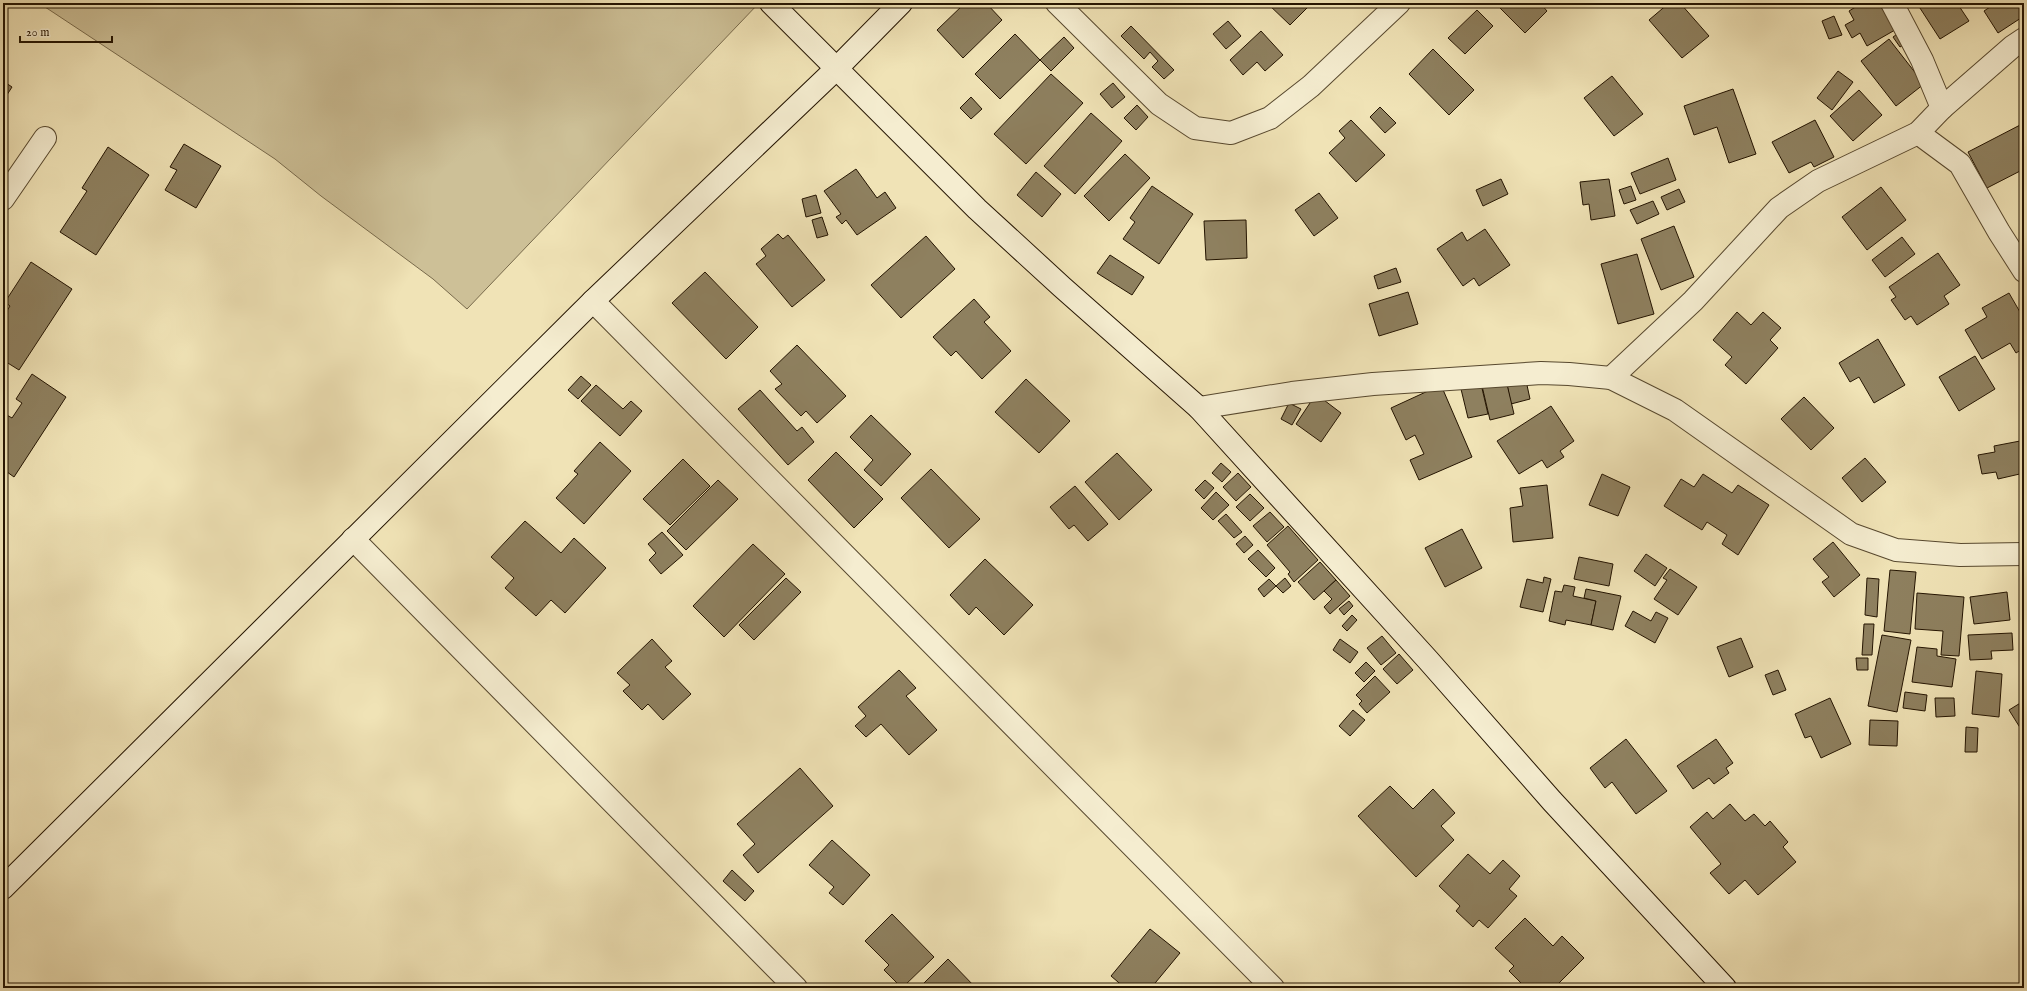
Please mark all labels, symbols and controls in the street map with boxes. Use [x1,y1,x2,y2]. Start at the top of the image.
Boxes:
scale bar [20,18,112,44]
text: 20 m [26,25,49,40]

